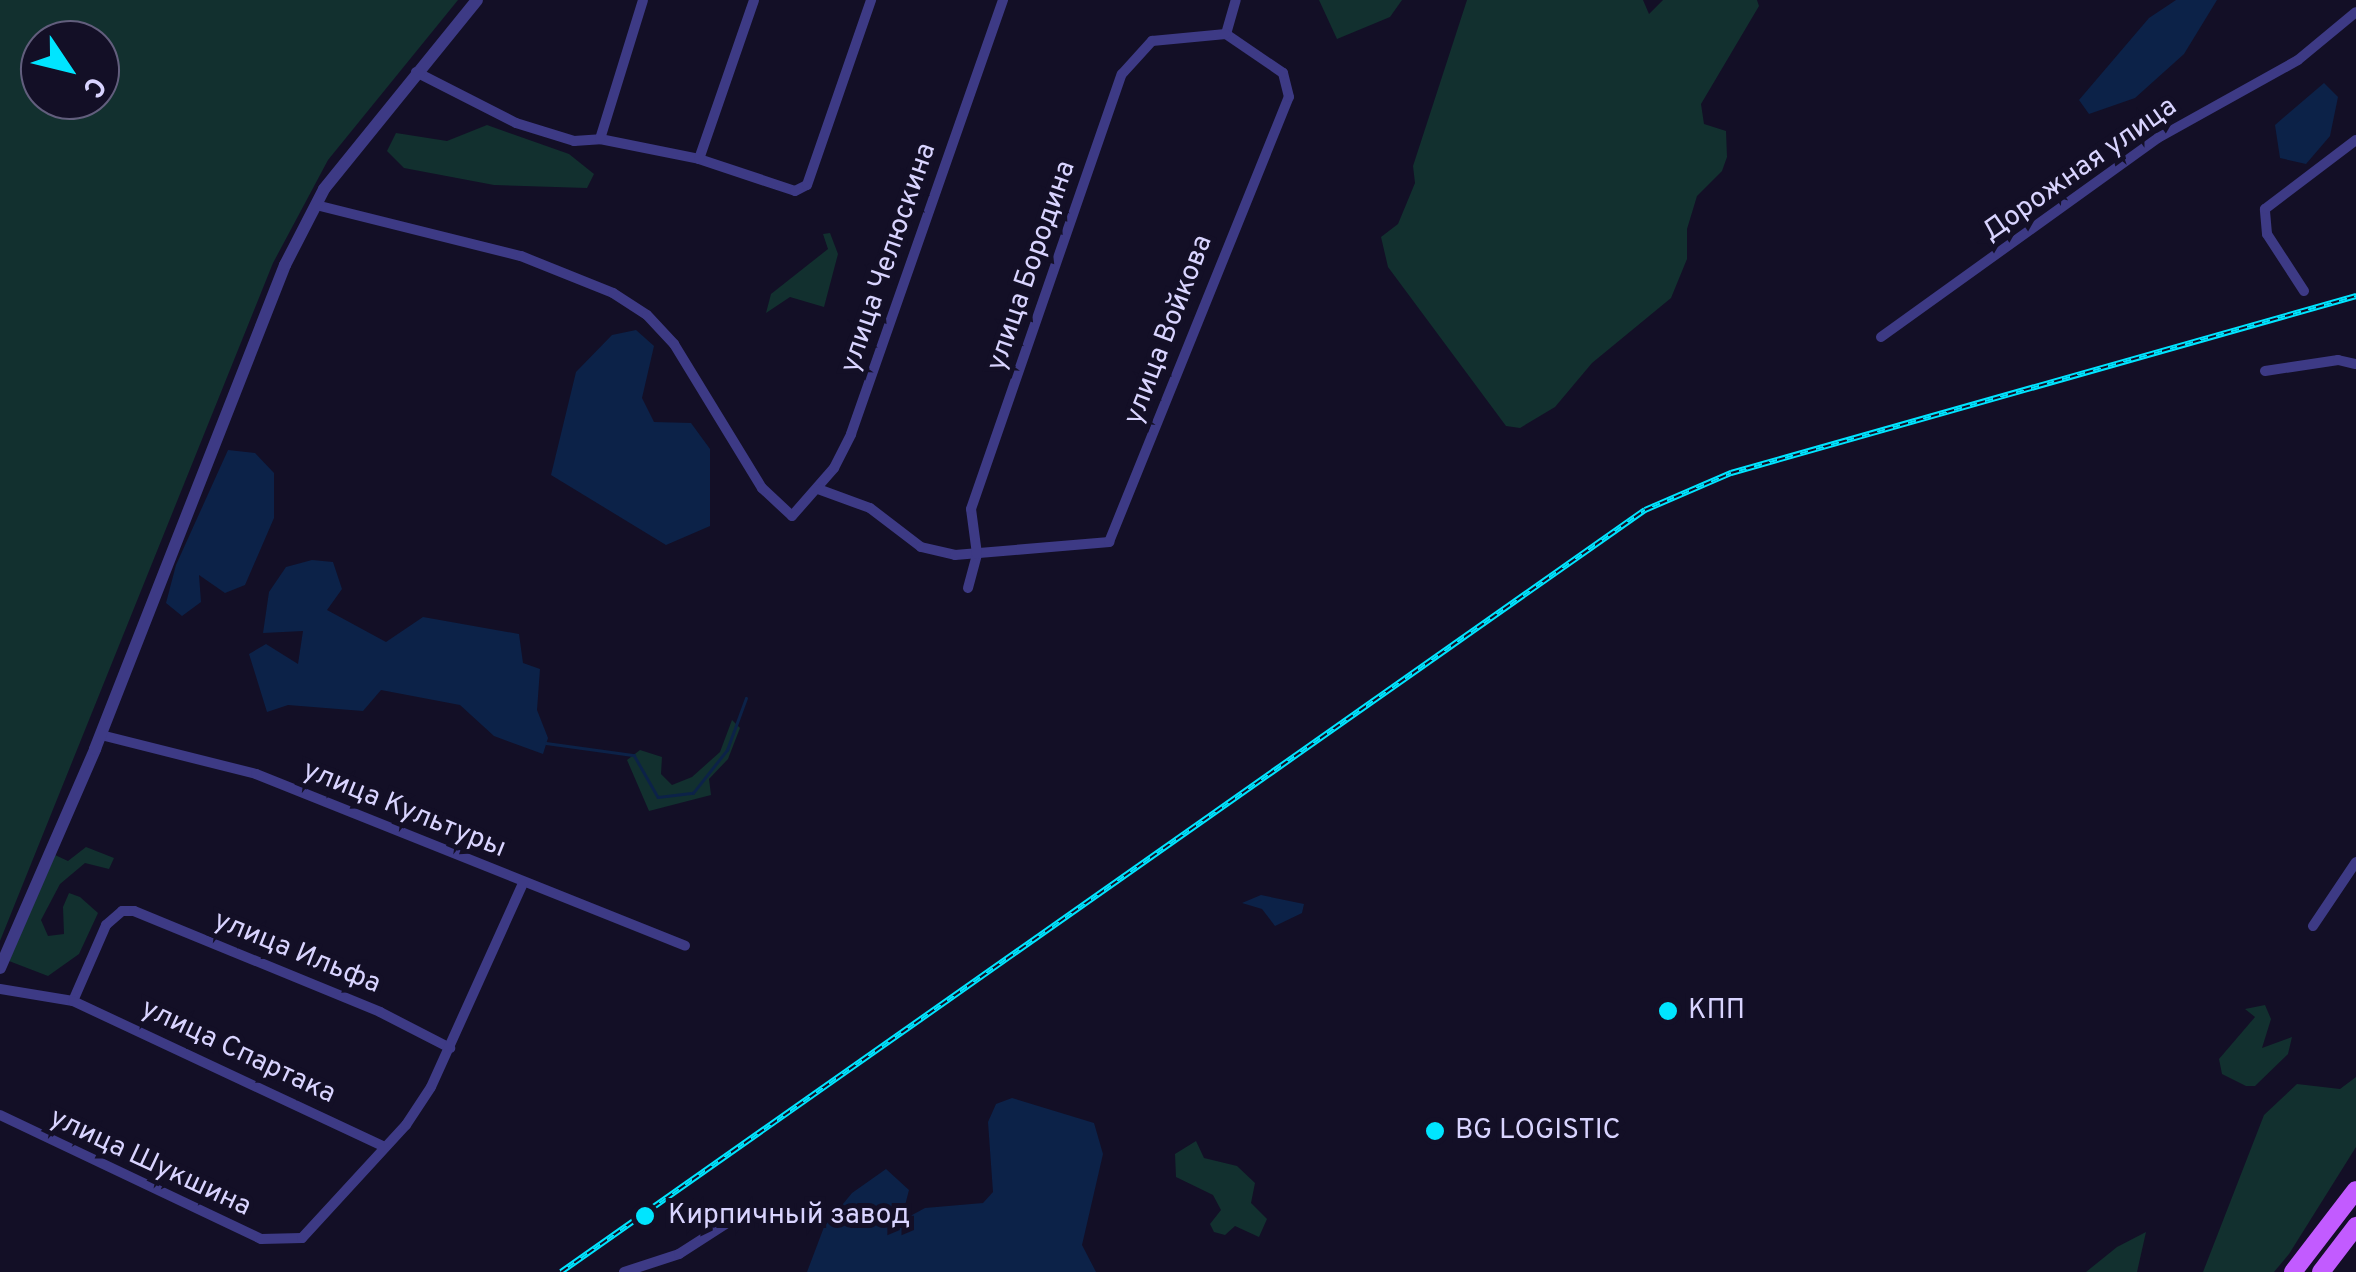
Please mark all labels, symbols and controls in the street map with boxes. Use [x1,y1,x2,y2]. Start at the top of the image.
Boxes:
north arrow [20,20,120,120]
text: С [73,68,113,104]
street label: Дорожная улица [1976,90,2184,250]
street label: улица Челюскина [834,139,944,377]
street label: улица Бородина [980,157,1084,375]
street label: улица Войкова [1117,231,1221,429]
street label: улица Культуры [298,754,510,866]
street label: улица Ильфа [209,904,385,1002]
street label: улица Спартака [135,992,341,1112]
place label: КПП [1688,994,1745,1028]
marker: КПП [1657,1000,1679,1022]
street label: улица Шукшина [44,1102,256,1224]
place label: BG LOGISTIC [1455,1114,1621,1148]
marker: BG LOGISTIC [1424,1120,1446,1142]
place label: Кирпичный завод [668,1199,910,1233]
marker: Кирпичный завод [632,1203,658,1229]

